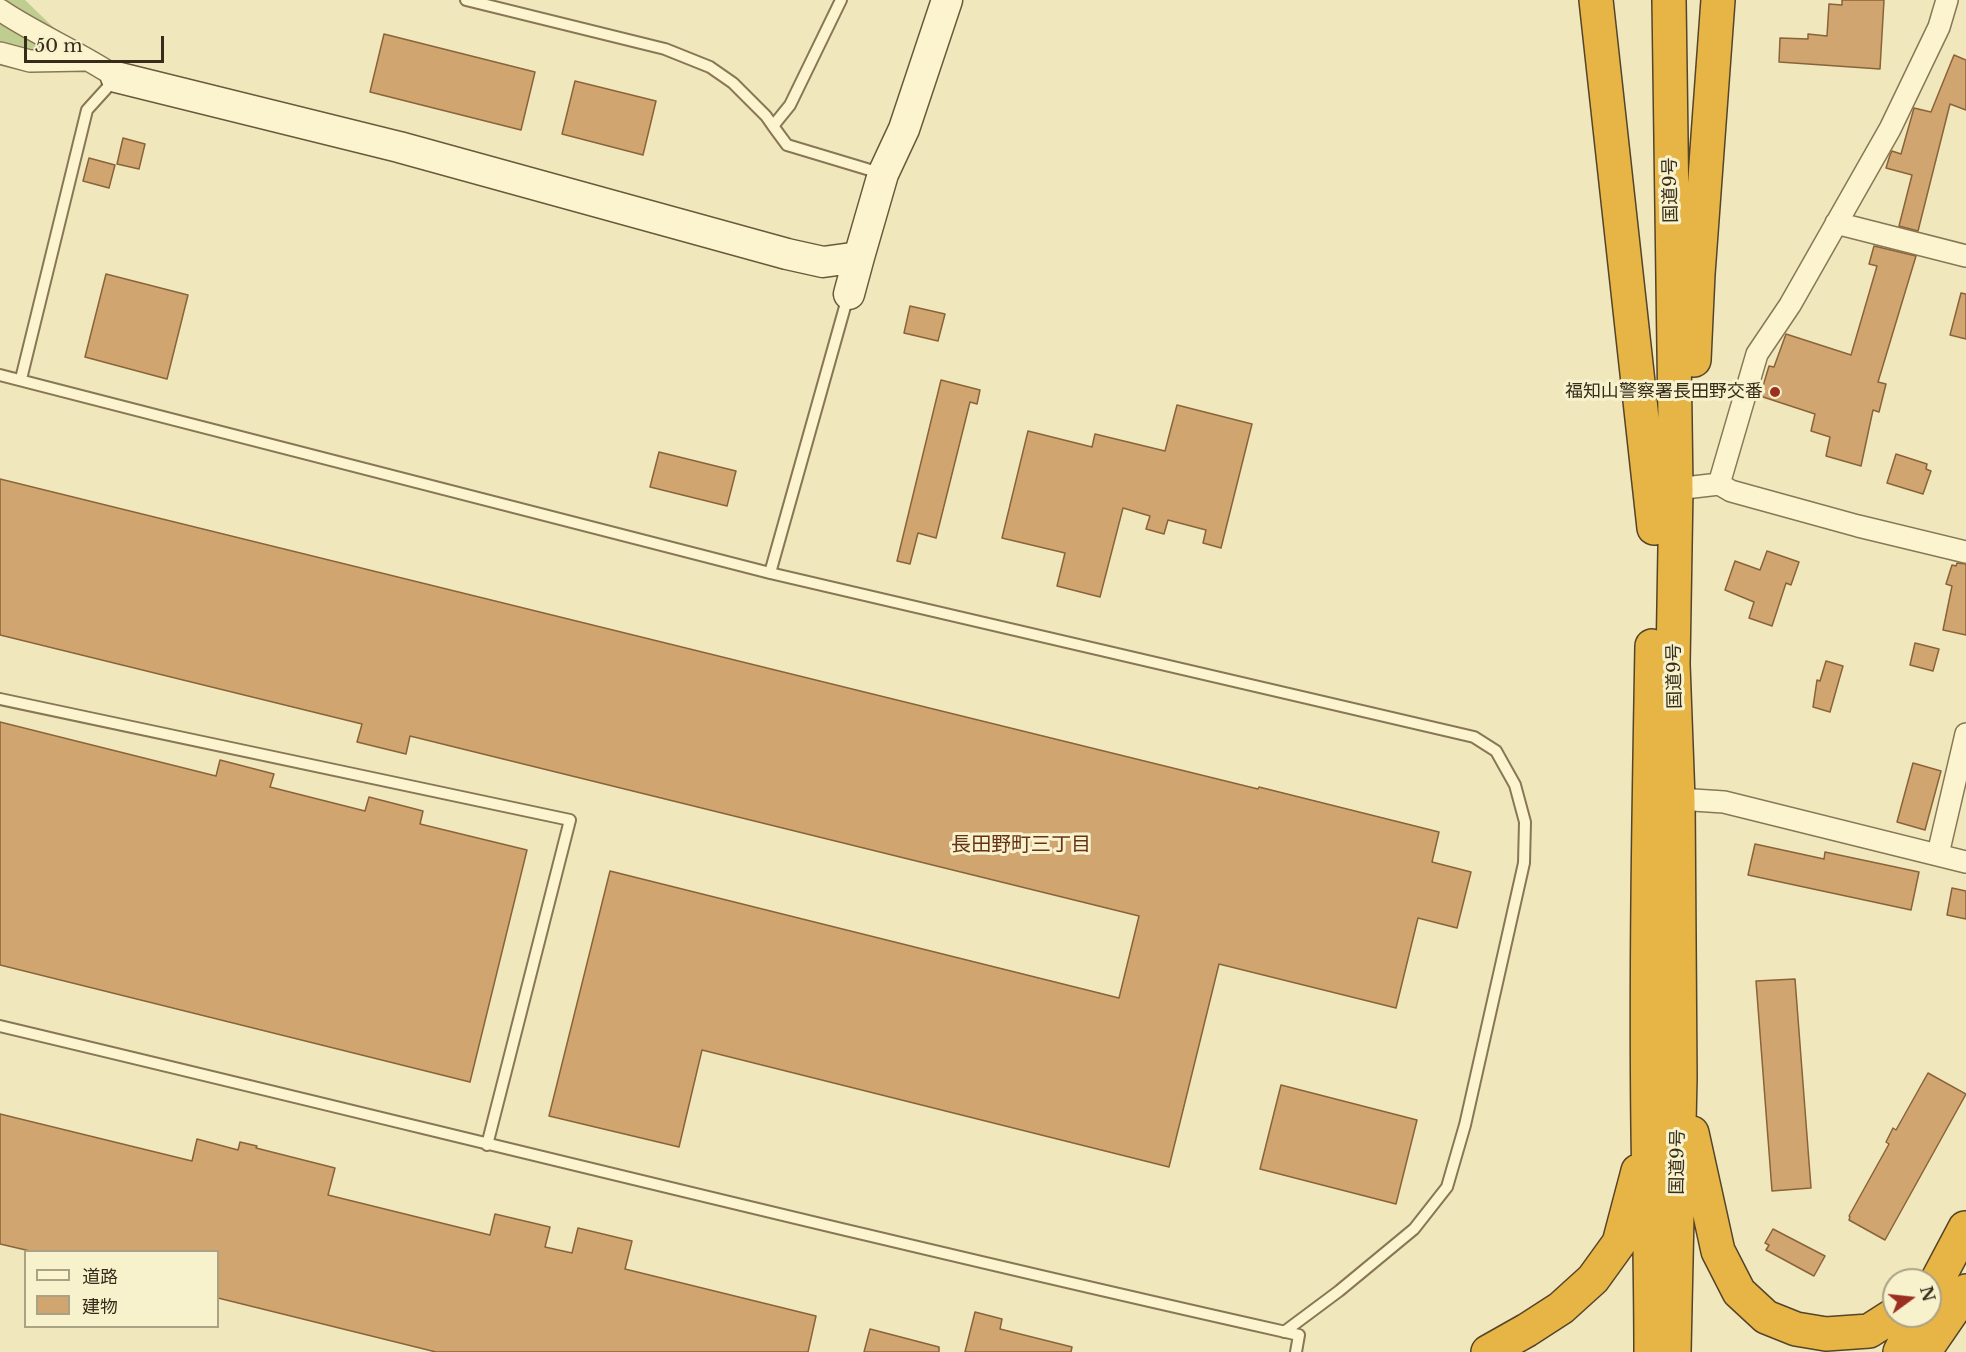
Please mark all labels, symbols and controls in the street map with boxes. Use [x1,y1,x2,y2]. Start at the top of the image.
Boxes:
scale bar [27,24,166,62]
text: 50 m [35,35,83,57]
street label: 国道9号 [1660,157,1682,223]
place label: 福知山警察署長田野交番 [1565,381,1763,403]
marker: 福知山警察署長田野交番 [1768,385,1782,399]
street label: 国道9号 [1664,643,1686,709]
district label: 長田野町三丁目 [951,833,1091,857]
street label: 国道9号 [1667,1129,1689,1195]
legend [24,1250,219,1328]
text: 道路 [82,1266,118,1288]
north arrow [1882,1268,1942,1328]
text: N [1916,1284,1939,1304]
text: 建物 [82,1296,118,1318]

